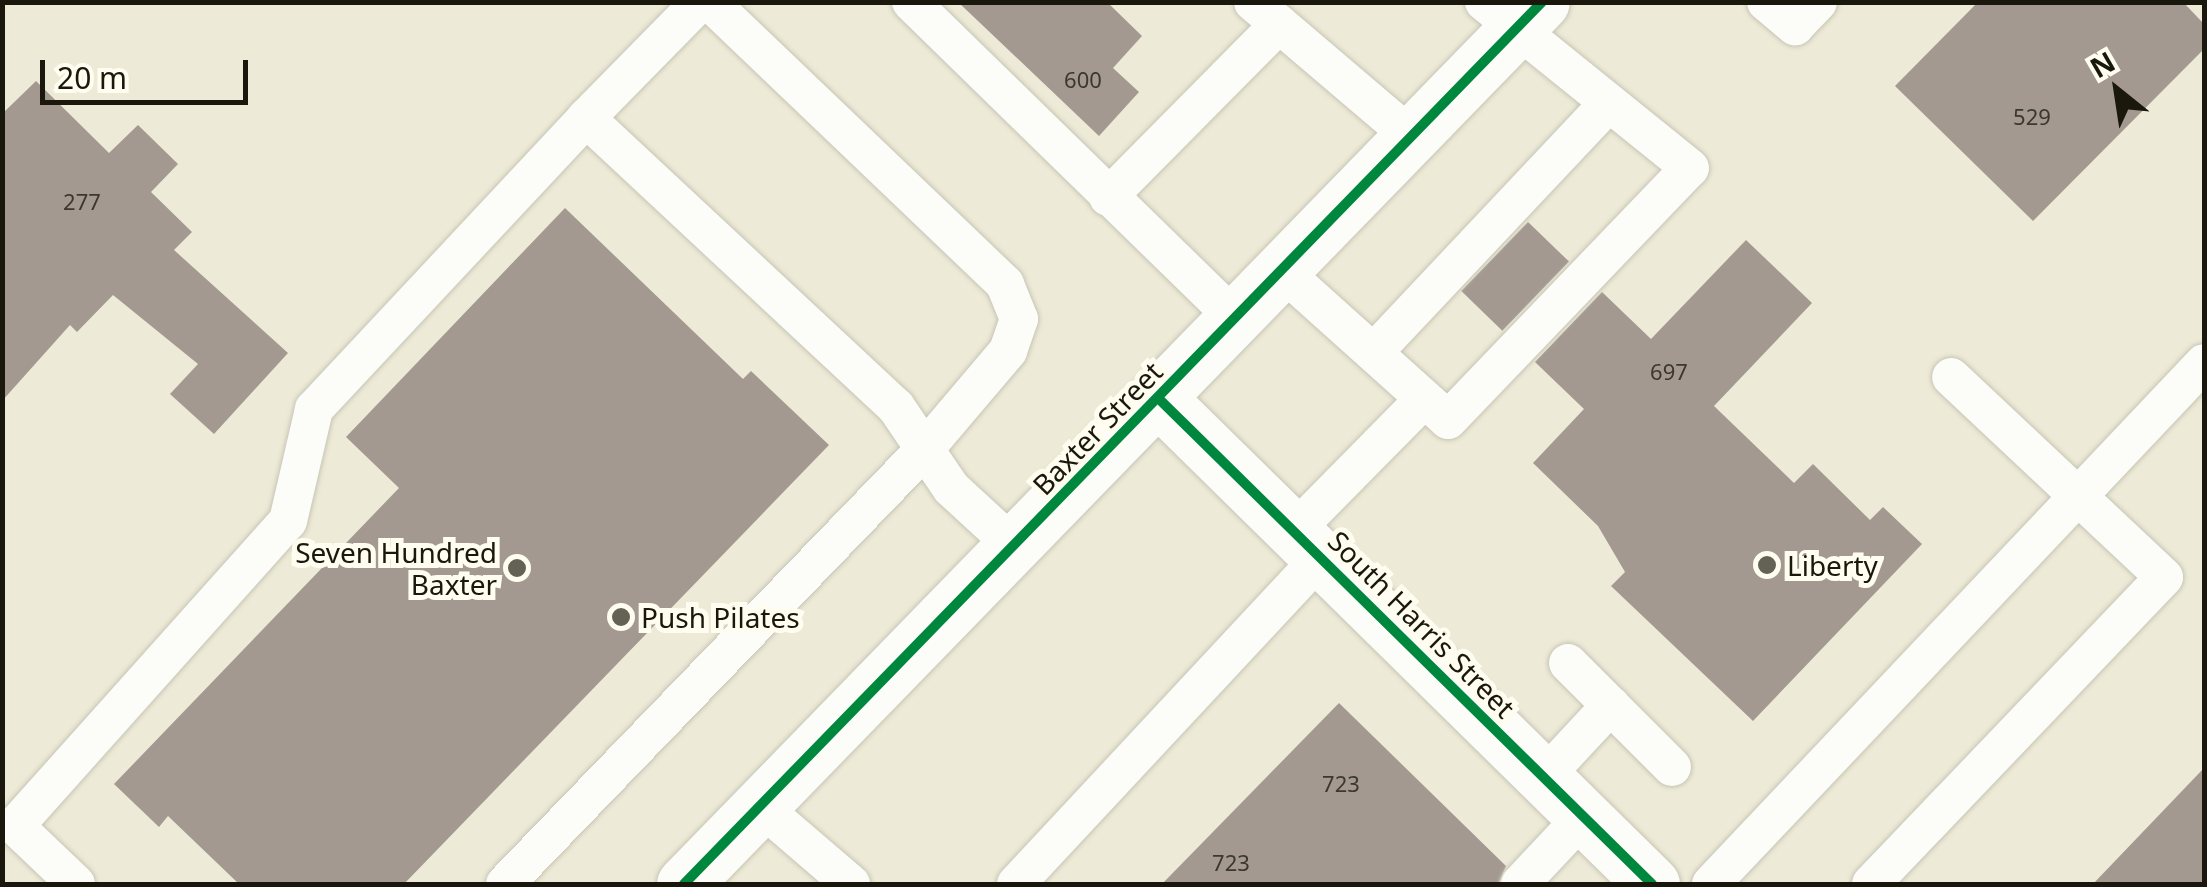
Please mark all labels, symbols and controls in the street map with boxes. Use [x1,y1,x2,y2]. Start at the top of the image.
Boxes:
scale bar [45,40,252,102]
north arrow [2067,40,2167,140]
text: N [2083,42,2121,86]
text: 20 m [57,57,127,98]
house number: 600 [1064,67,1102,93]
house number: 529 [2013,104,2051,130]
house number: 277 [63,189,101,215]
street label: Baxter Street [1025,355,1169,501]
house number: 697 [1650,359,1688,385]
street label: South Harris Street [1322,524,1522,724]
place label: Seven Hundred Baxter [295,535,497,601]
place label: Liberty [1787,548,1878,582]
marker: Liberty [1756,554,1778,576]
marker: Seven Hundred Baxter [506,557,528,579]
place label: Push Pilates [641,600,800,634]
marker: Push Pilates [610,606,632,628]
house number: 723 [1322,771,1360,797]
house number: 723 [1212,850,1250,876]

